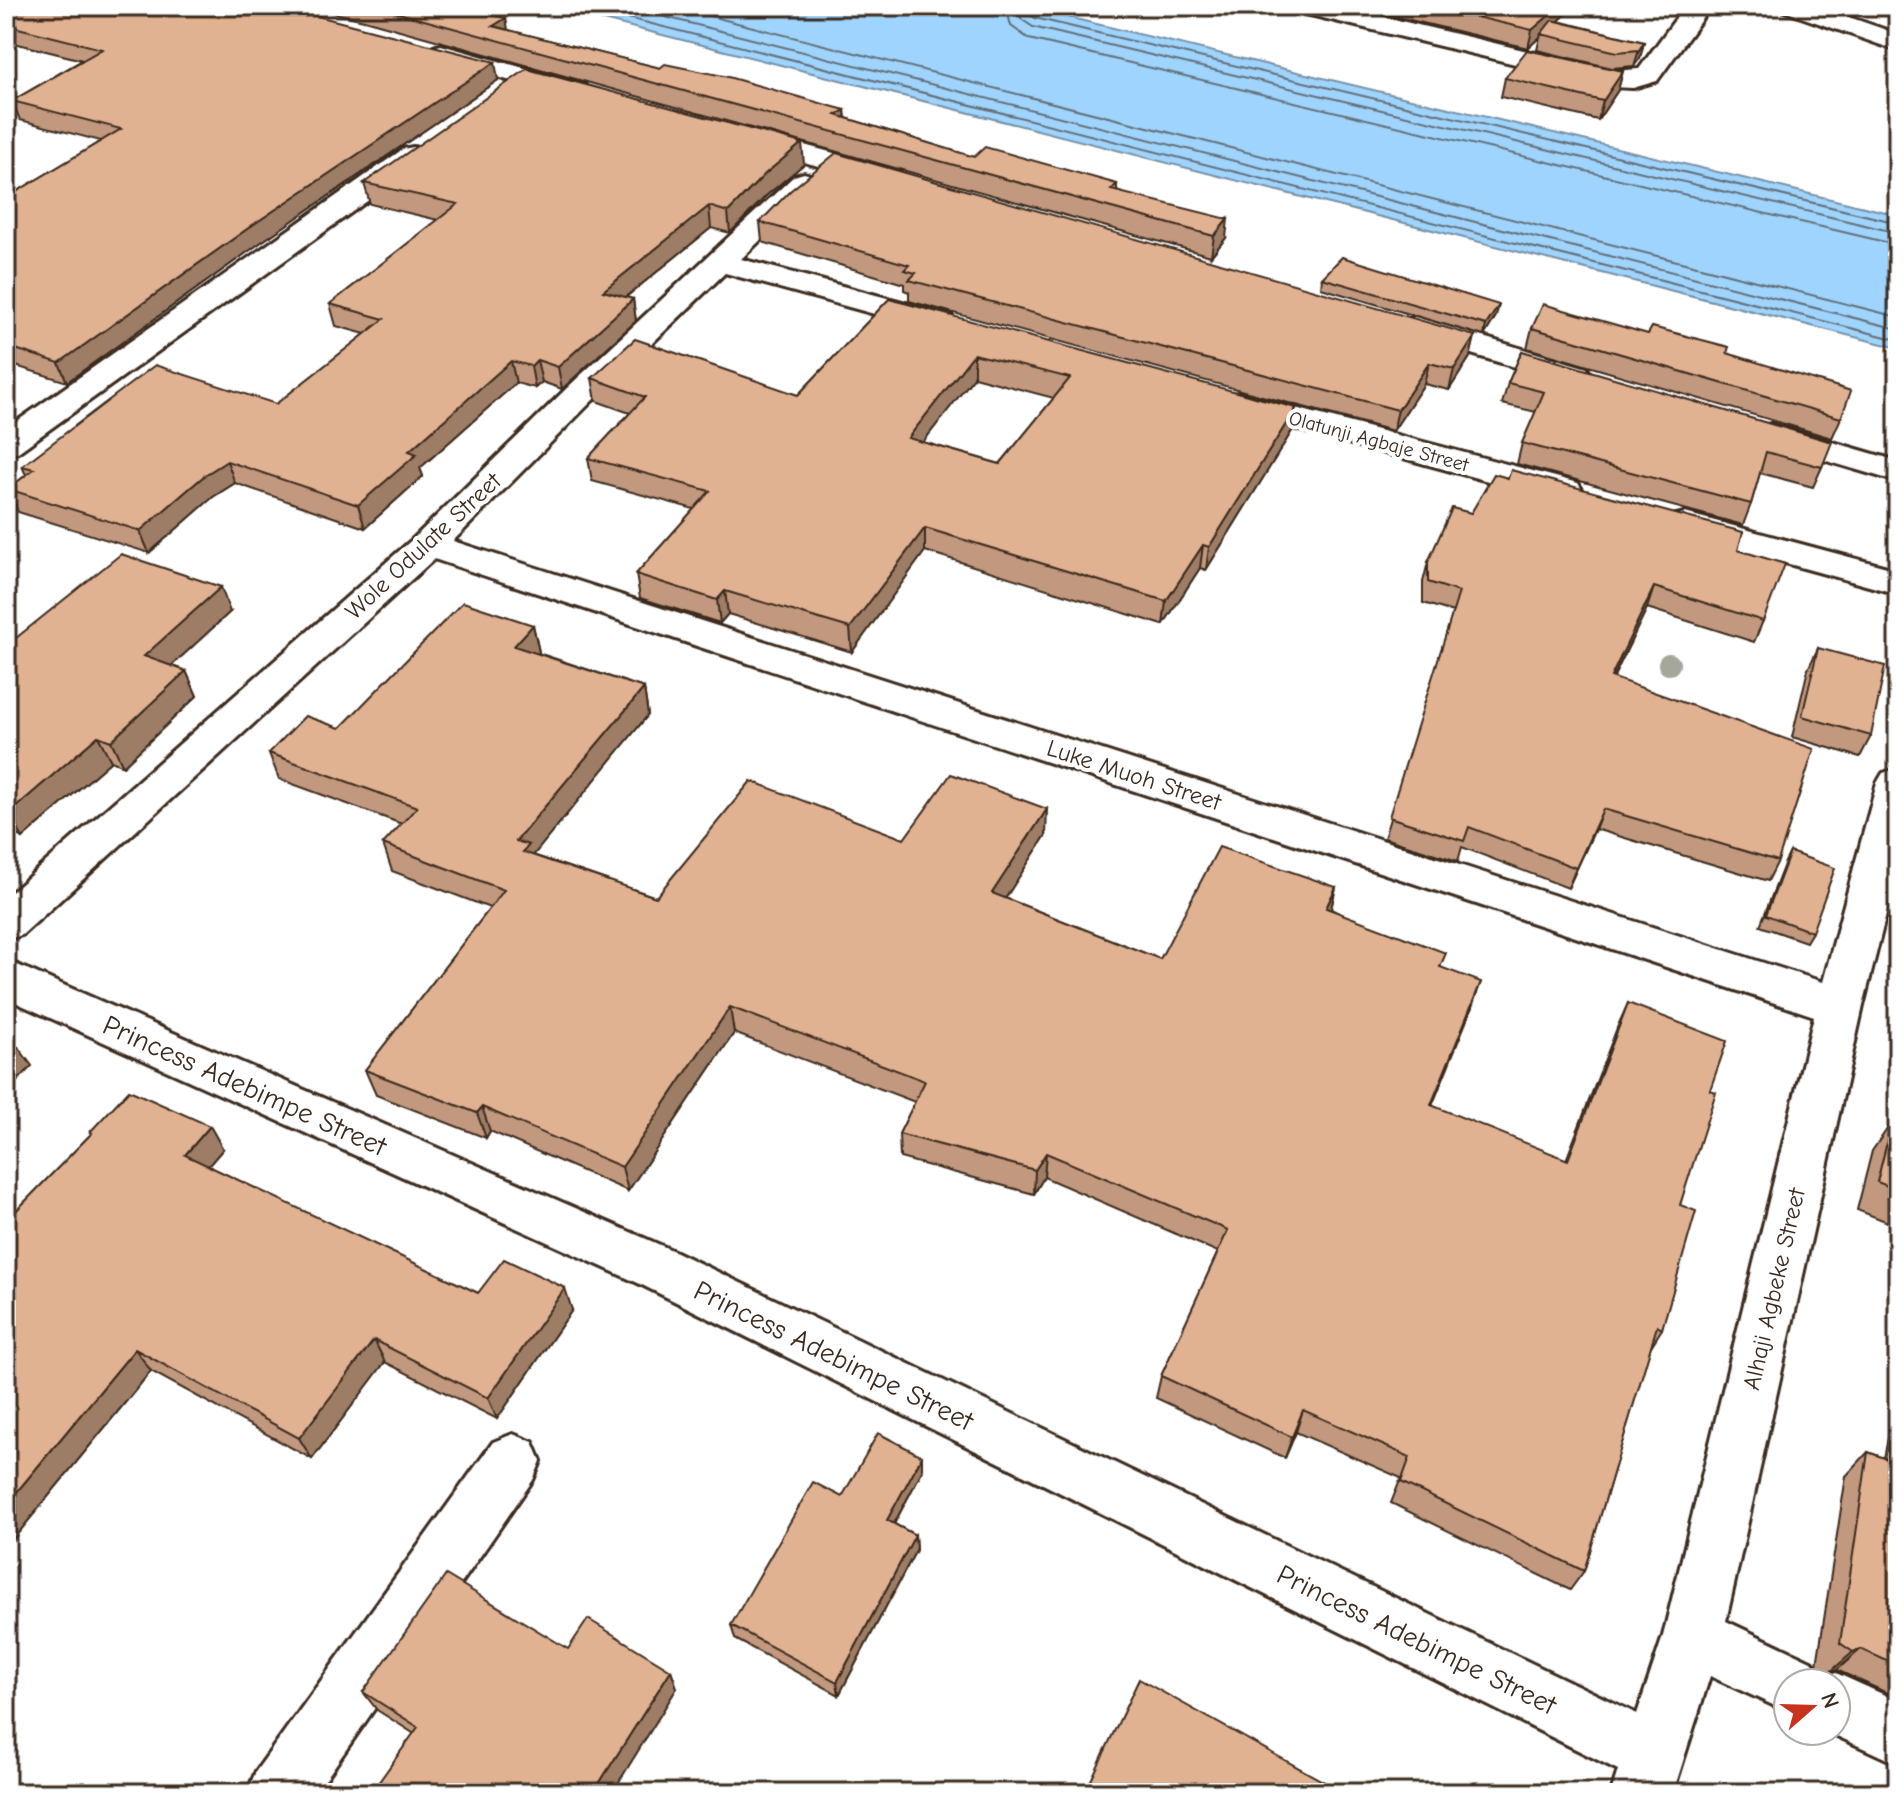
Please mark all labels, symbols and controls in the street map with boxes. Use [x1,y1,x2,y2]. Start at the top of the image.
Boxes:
street label: Olatunji Agbaje Street [1286,406,1473,477]
street label: Wole Odulate Street [340,466,507,625]
street label: Luke Muoh Street [1044,734,1226,817]
street label: Princess Adebimpe Street [98,1009,392,1163]
street label: Alhaji Agbeke Street [1737,1184,1811,1393]
street label: Princess Adebimpe Street [689,1274,979,1438]
street label: Princess Adebimpe Street [1272,1558,1562,1722]
north arrow [1772,1667,1852,1747]
text: N [1815,1689,1845,1712]

